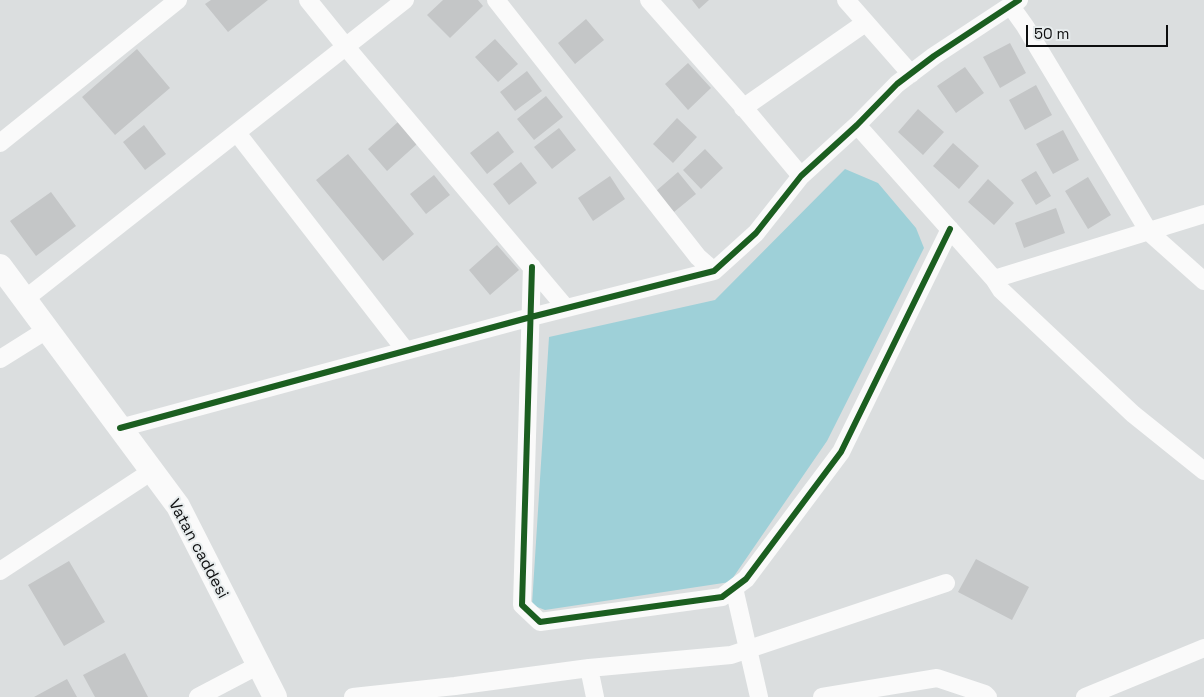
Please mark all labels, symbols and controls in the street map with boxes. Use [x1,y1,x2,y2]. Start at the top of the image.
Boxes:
scale bar [1029,15,1172,47]
text: 50 m [1034,24,1069,43]
street label: Vatan caddesi [164,496,232,602]

